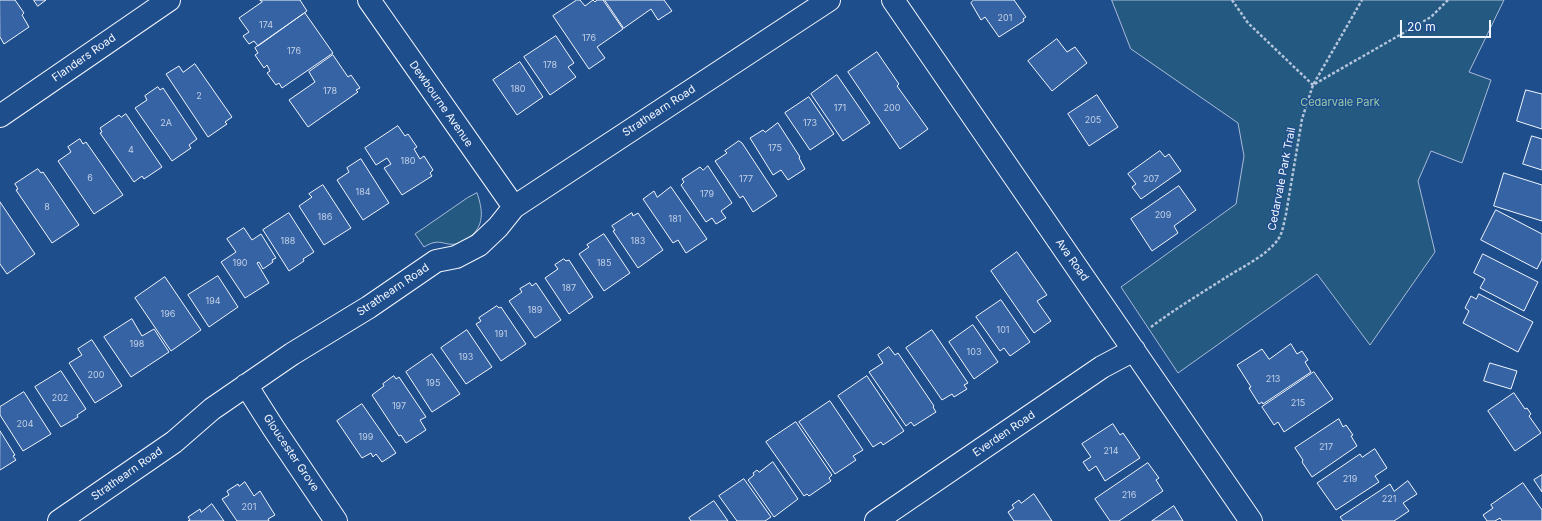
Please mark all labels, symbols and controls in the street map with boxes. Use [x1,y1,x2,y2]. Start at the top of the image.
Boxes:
scale bar [1402,12,1493,38]
house number: 201 [998,13,1012,23]
text: 20 m [1407,19,1436,34]
house number: 174 [259,20,273,30]
street label: Flanders Road [50,31,118,85]
house number: 176 [582,33,596,43]
house number: 176 [287,46,301,56]
street label: Dewbourne Avenue [406,58,476,150]
house number: 178 [543,60,557,70]
street label: Strathearn Road [620,83,698,139]
house number: 180 [511,84,525,94]
house number: 178 [323,86,337,96]
house number: 2 [196,91,202,101]
park label: Cedarvale Park [1300,96,1380,110]
house number: 171 [834,103,846,113]
house number: 200 [884,103,900,113]
house number: 205 [1085,115,1101,125]
house number: 2A [160,118,172,128]
house number: 173 [803,118,817,128]
street label: Cedarvale Park Trail [1266,126,1298,232]
house number: 175 [768,143,782,153]
house number: 4 [128,145,134,155]
house number: 180 [401,156,415,166]
house number: 6 [87,173,93,183]
house number: 177 [739,174,753,184]
house number: 207 [1143,174,1159,184]
house number: 184 [355,187,371,197]
house number: 179 [700,189,714,199]
house number: 8 [44,202,50,212]
house number: 209 [1155,210,1171,220]
house number: 186 [318,212,332,222]
house number: 181 [669,214,681,224]
house number: 188 [281,236,295,246]
house number: 183 [631,236,645,246]
street label: Ava Road [1053,236,1091,284]
house number: 190 [233,258,247,268]
house number: 185 [597,258,611,268]
street label: Strathearn Road [354,261,432,319]
house number: 187 [562,283,576,293]
house number: 194 [205,296,221,306]
house number: 189 [528,305,542,315]
house number: 196 [161,309,175,319]
house number: 101 [997,325,1009,335]
house number: 191 [495,329,507,339]
house number: 198 [130,339,144,349]
house number: 103 [967,347,981,357]
house number: 193 [459,352,473,362]
house number: 200 [88,370,104,380]
house number: 213 [1266,374,1280,384]
house number: 195 [426,378,440,388]
house number: 202 [52,393,68,403]
house number: 215 [1291,398,1305,408]
house number: 197 [392,401,406,411]
street label: Everden Road [970,408,1038,460]
street label: Gloucester Grove [260,412,322,494]
house number: 204 [17,419,33,429]
house number: 199 [359,432,373,442]
house number: 217 [1319,442,1333,452]
street label: Strathearn Road [89,444,165,504]
house number: 214 [1104,446,1118,456]
house number: 219 [1343,474,1357,484]
house number: 216 [1122,490,1136,500]
house number: 221 [1382,494,1396,504]
house number: 201 [242,502,256,512]

